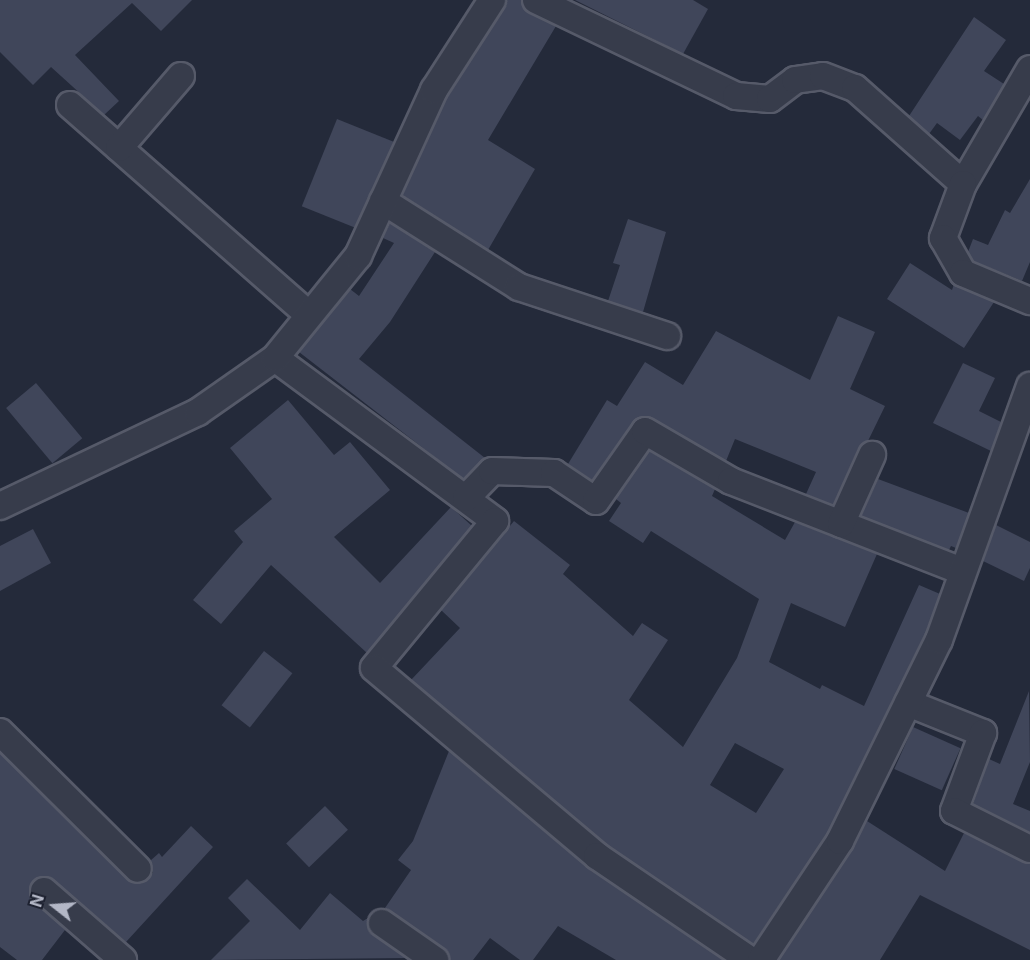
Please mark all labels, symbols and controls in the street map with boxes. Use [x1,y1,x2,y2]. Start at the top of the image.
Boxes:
north arrow [24,876,84,936]
text: N [25,892,48,910]

